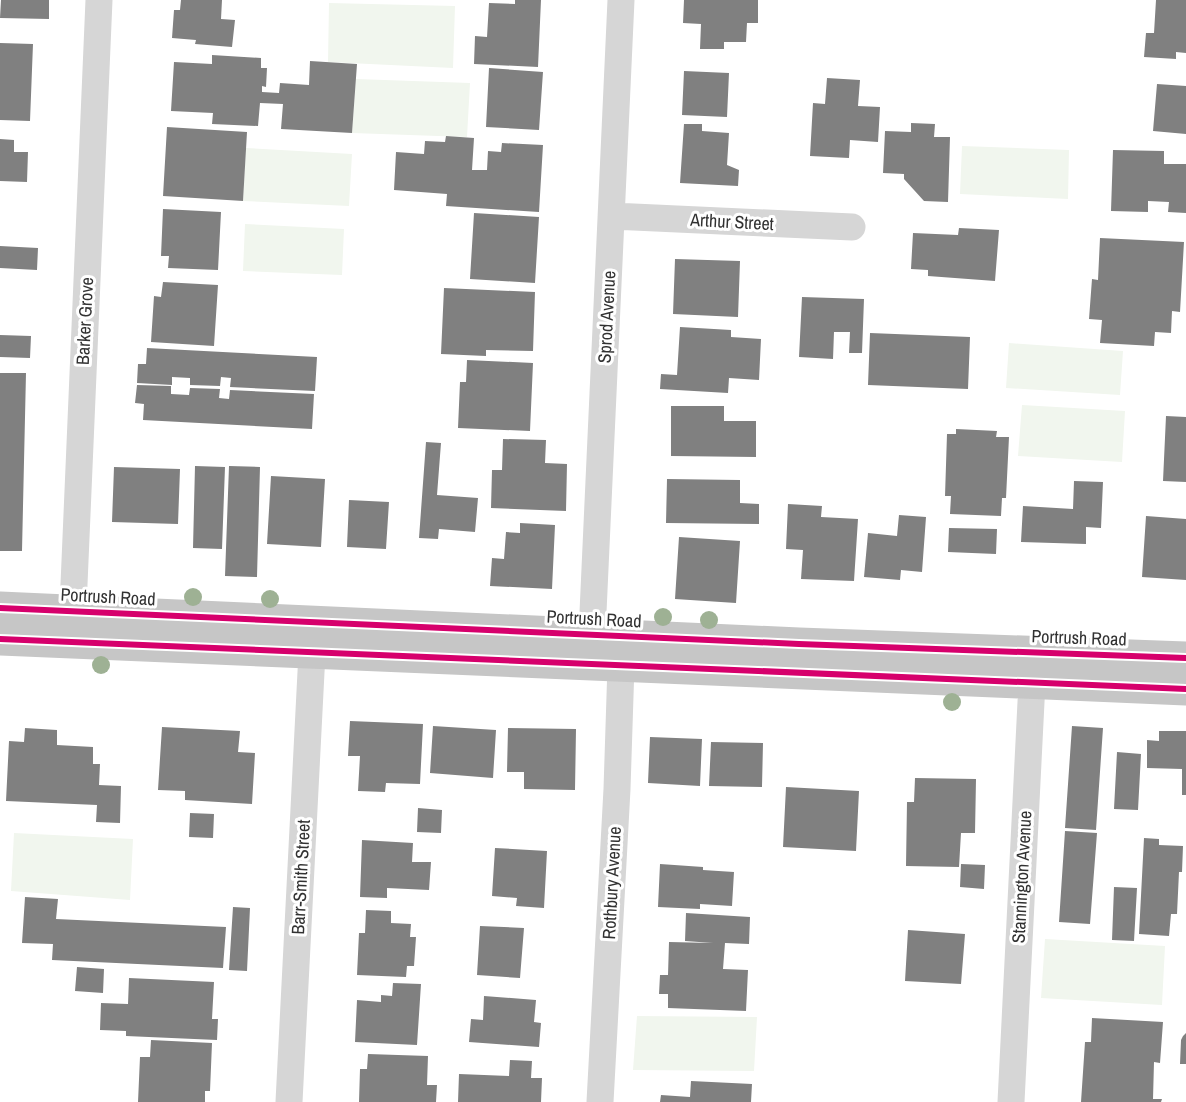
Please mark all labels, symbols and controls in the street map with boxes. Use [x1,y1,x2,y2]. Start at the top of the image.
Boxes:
street label: Arthur Street [689,207,774,236]
street label: Sprod Avenue [592,270,621,364]
street label: Barker Grove [70,276,99,365]
street label: Portrush Road [60,582,156,611]
street label: Portrush Road [546,604,642,633]
street label: Portrush Road [1031,623,1127,652]
street label: Stannington Avenue [1006,810,1037,944]
street label: Barr-Smith Street [285,819,316,935]
street label: Rothbury Avenue [596,826,627,940]

